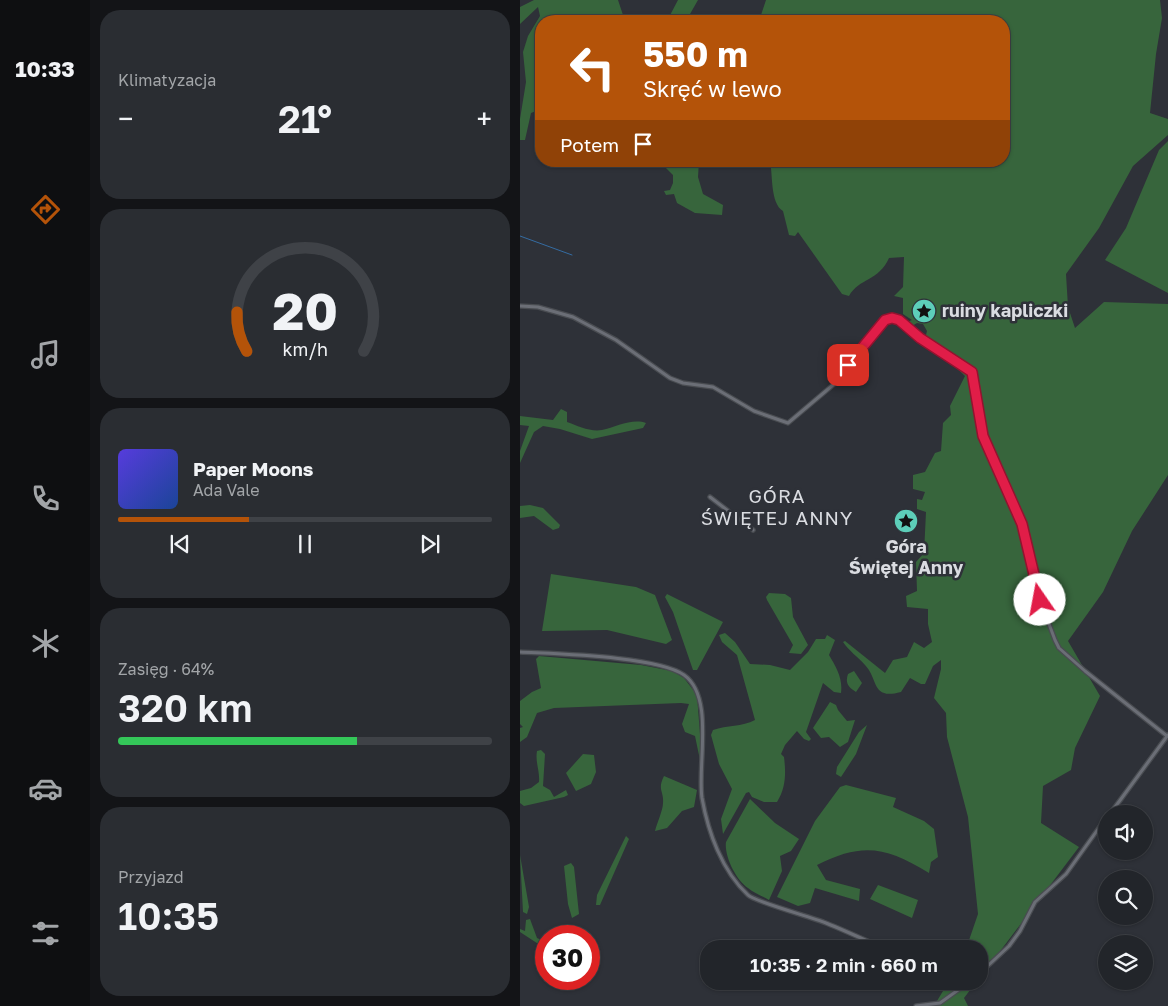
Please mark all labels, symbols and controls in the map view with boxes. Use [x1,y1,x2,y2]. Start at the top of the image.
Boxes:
text: 550 m [643,33,748,75]
icon: left [560,35,625,100]
text: 10:33 [15,55,75,82]
text: Klimatyzacja [118,70,216,90]
text: Skręć w lewo [643,75,782,102]
text: 21° [278,96,332,141]
text: − [118,102,133,135]
text: + [477,102,492,135]
icon: arrive [629,130,657,158]
text: Potem [560,133,619,156]
icon: directions [28,192,63,227]
text: 20 [272,279,338,341]
place icon: ruiny kapliczki [911,298,937,324]
place label: ruiny kapliczki [942,299,1068,321]
icon: music [28,337,63,372]
text: km/h [282,338,328,360]
pin [827,344,869,386]
icon: arrive [834,351,862,379]
text: Paper Moons [193,457,313,480]
text: Ada Vale [193,480,259,500]
icon: phone [28,481,63,516]
district label: GÓRA ŚWIĘTEJ ANNY [701,484,853,529]
place icon: Góra Świętej Anny [893,508,919,534]
icon: previous [166,530,194,558]
icon: pause [291,530,319,558]
icon: next [416,530,444,558]
place label: Góra Świętej Anny [849,535,964,578]
position arrow [1013,573,1065,625]
icon: climate [28,626,63,661]
text: Zasięg · 64% [118,659,214,679]
text: 320 km [118,685,253,730]
icon: car [28,771,63,806]
map controls [1098,805,1153,990]
button: sound [1098,805,1153,860]
text: Przyjazd [118,867,184,887]
button: search [1098,870,1153,925]
text: 10:35 [118,893,219,938]
icon: filters [28,916,63,951]
speed limit sign: 30 [535,925,600,990]
button: layers [1098,935,1153,990]
text: 10:35 · 2 min · 660 m [750,953,938,976]

